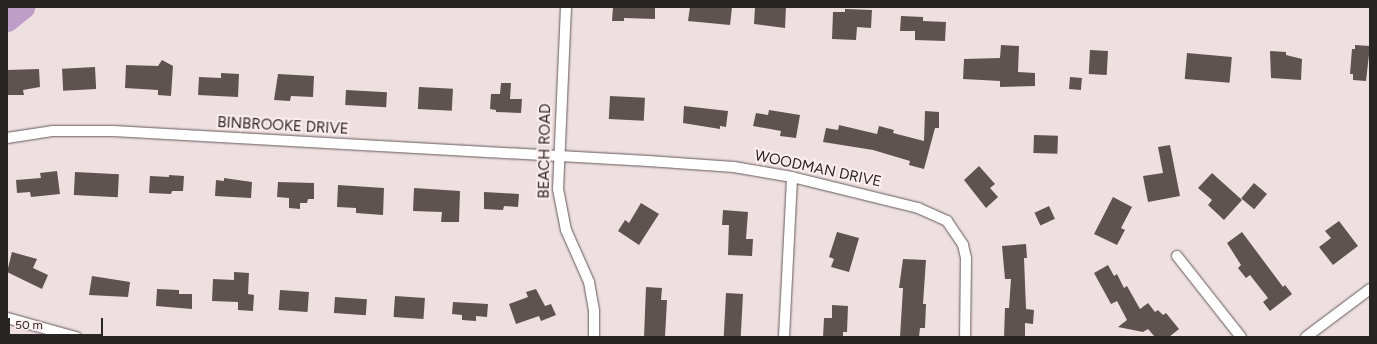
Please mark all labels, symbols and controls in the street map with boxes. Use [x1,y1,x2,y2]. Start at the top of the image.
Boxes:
street label: BEACH ROAD [535,103,555,199]
street label: BINBROOKE DRIVE [217,114,349,138]
street label: WOODMAN DRIVE [753,147,883,191]
scale bar [10,310,105,336]
text: 50 m [15,318,43,332]

